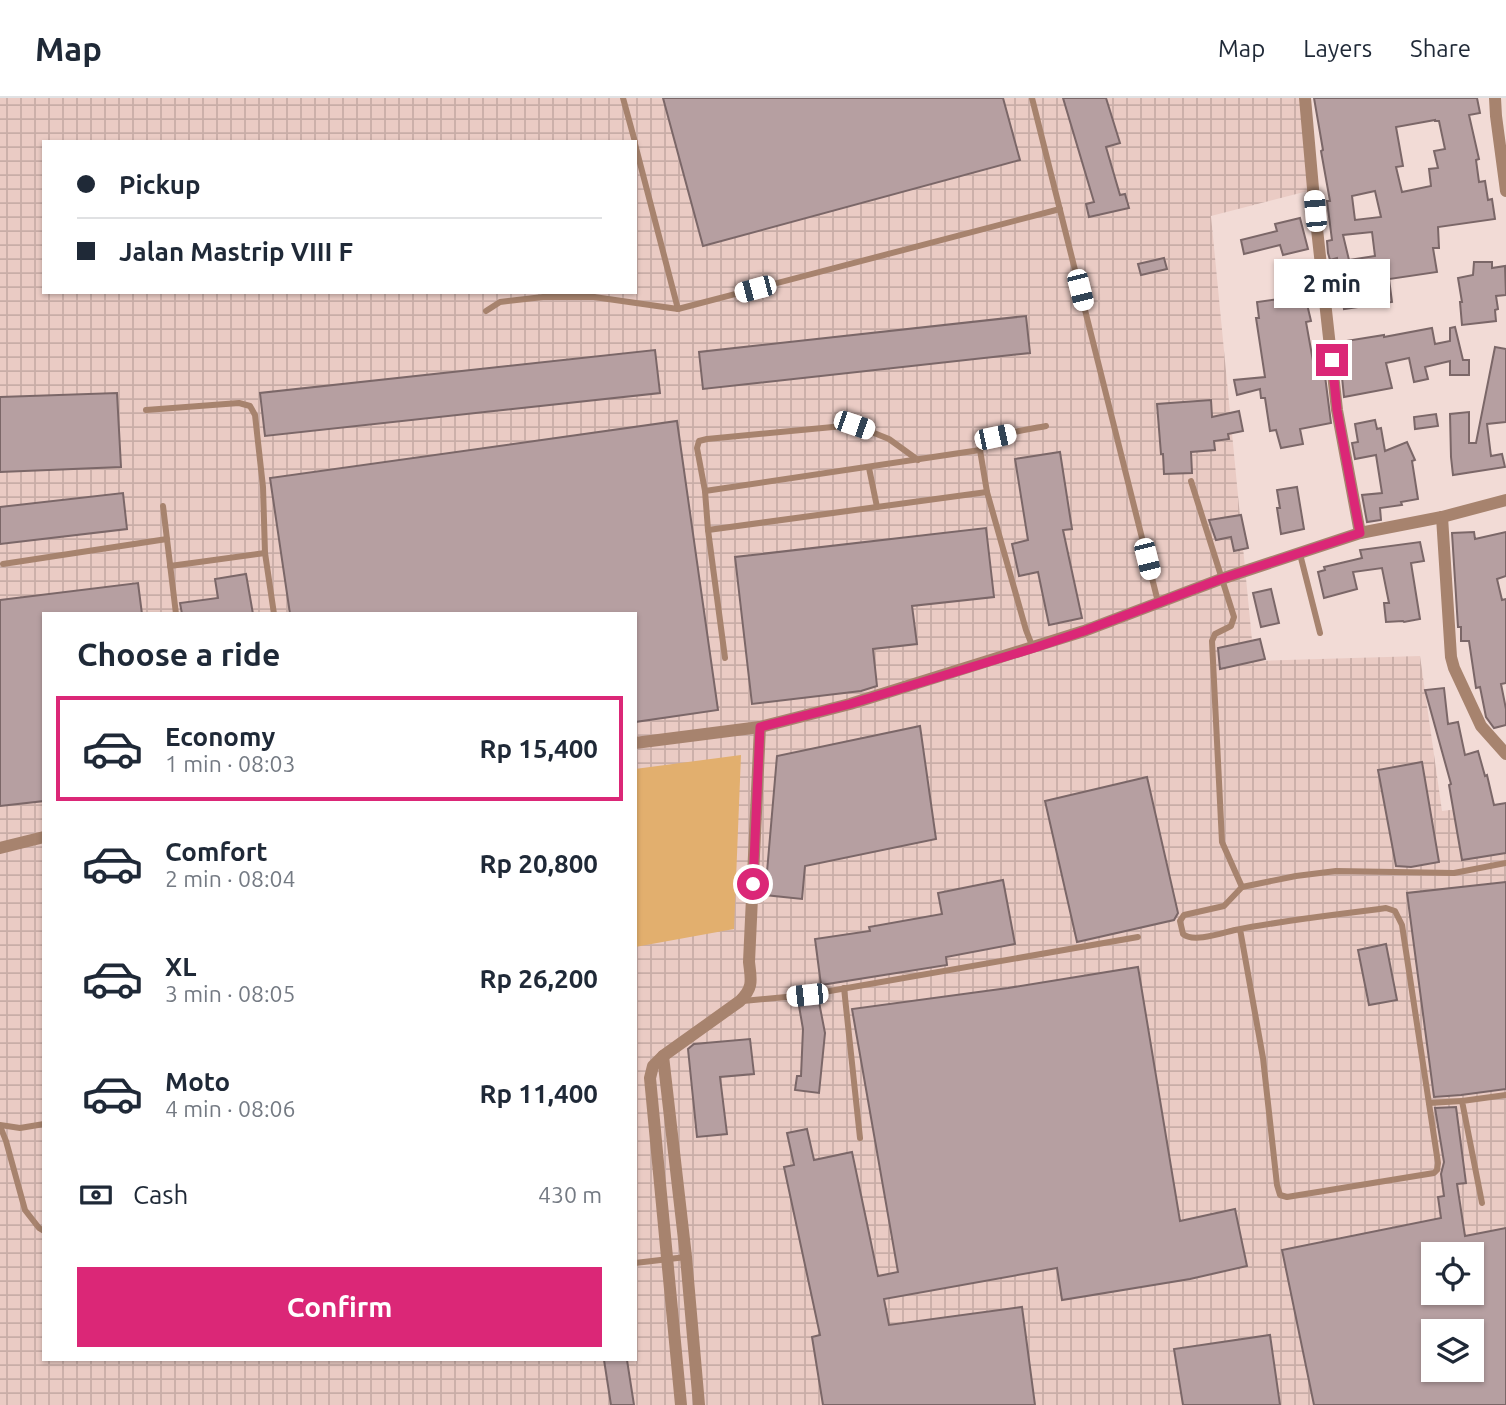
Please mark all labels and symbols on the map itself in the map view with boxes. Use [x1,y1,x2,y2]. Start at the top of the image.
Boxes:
car [1303,189,1328,233]
callout: 2 min [1274,258,1390,308]
car [1065,267,1096,313]
car [732,273,779,305]
route end [1316,344,1348,376]
car [831,408,878,442]
car [973,422,1018,452]
car [1132,536,1163,582]
route start [737,868,769,900]
car [786,982,829,1008]

